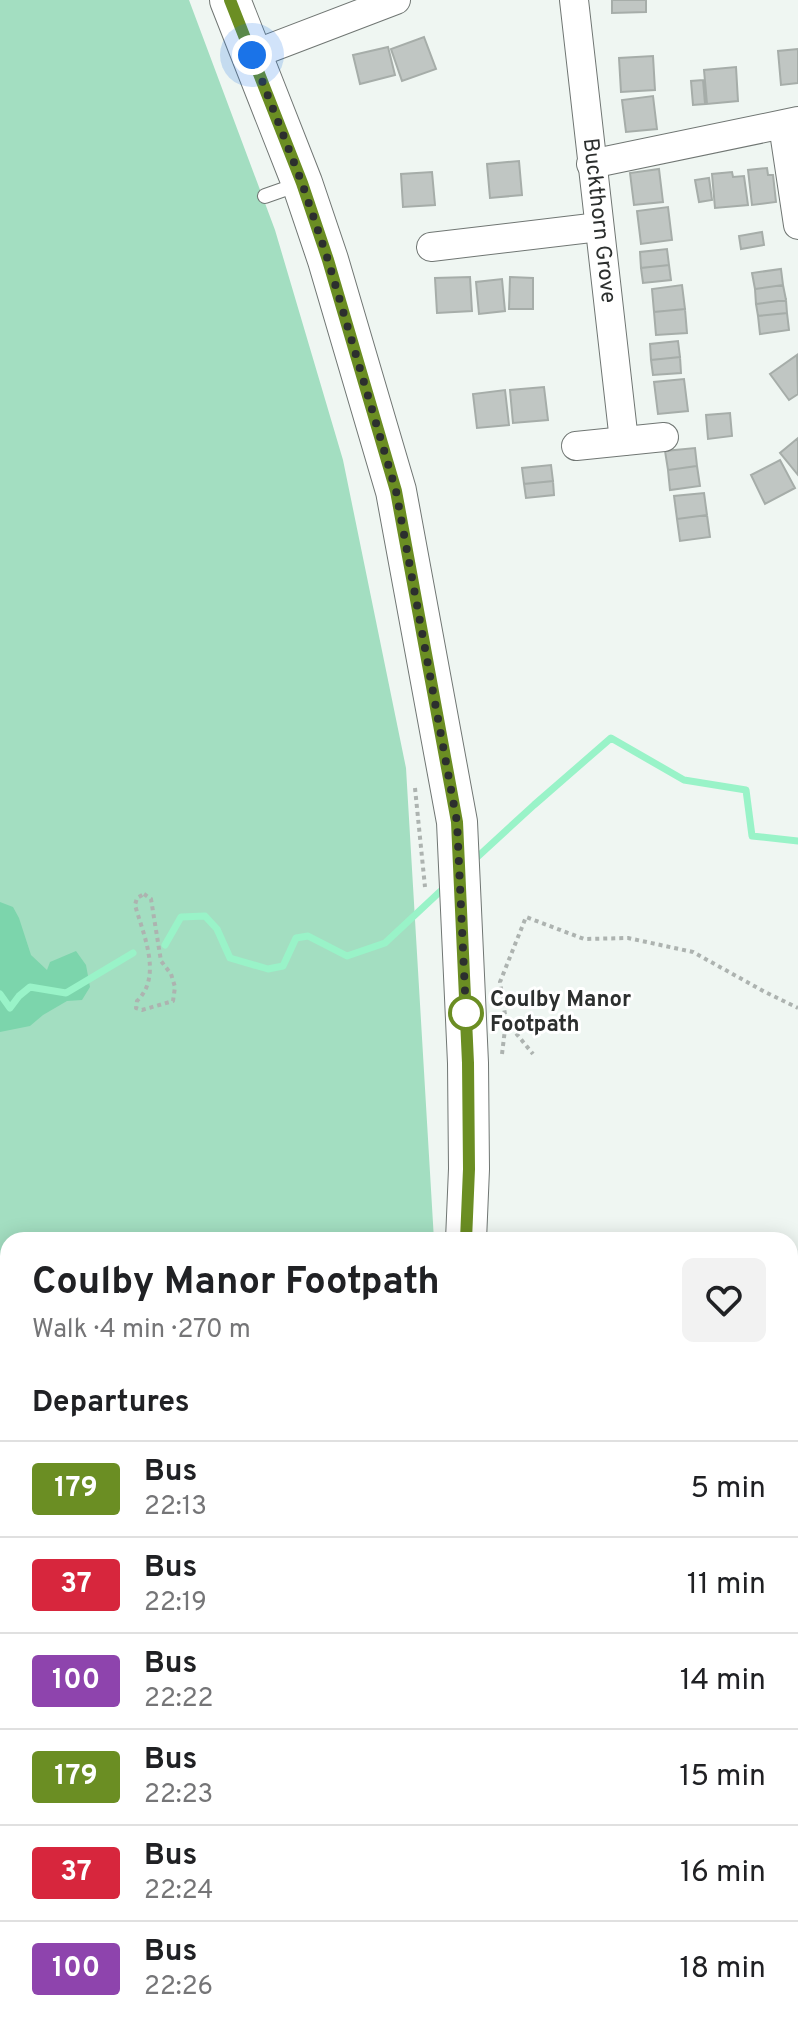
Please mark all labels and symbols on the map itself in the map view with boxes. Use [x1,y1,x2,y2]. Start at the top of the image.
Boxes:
your location [232,35,272,75]
street label: Buckthorn Grove [576,136,622,305]
place label: Coulby Manor Footpath [490,987,631,1039]
marker: Coulby Manor Footpath [449,996,483,1030]

